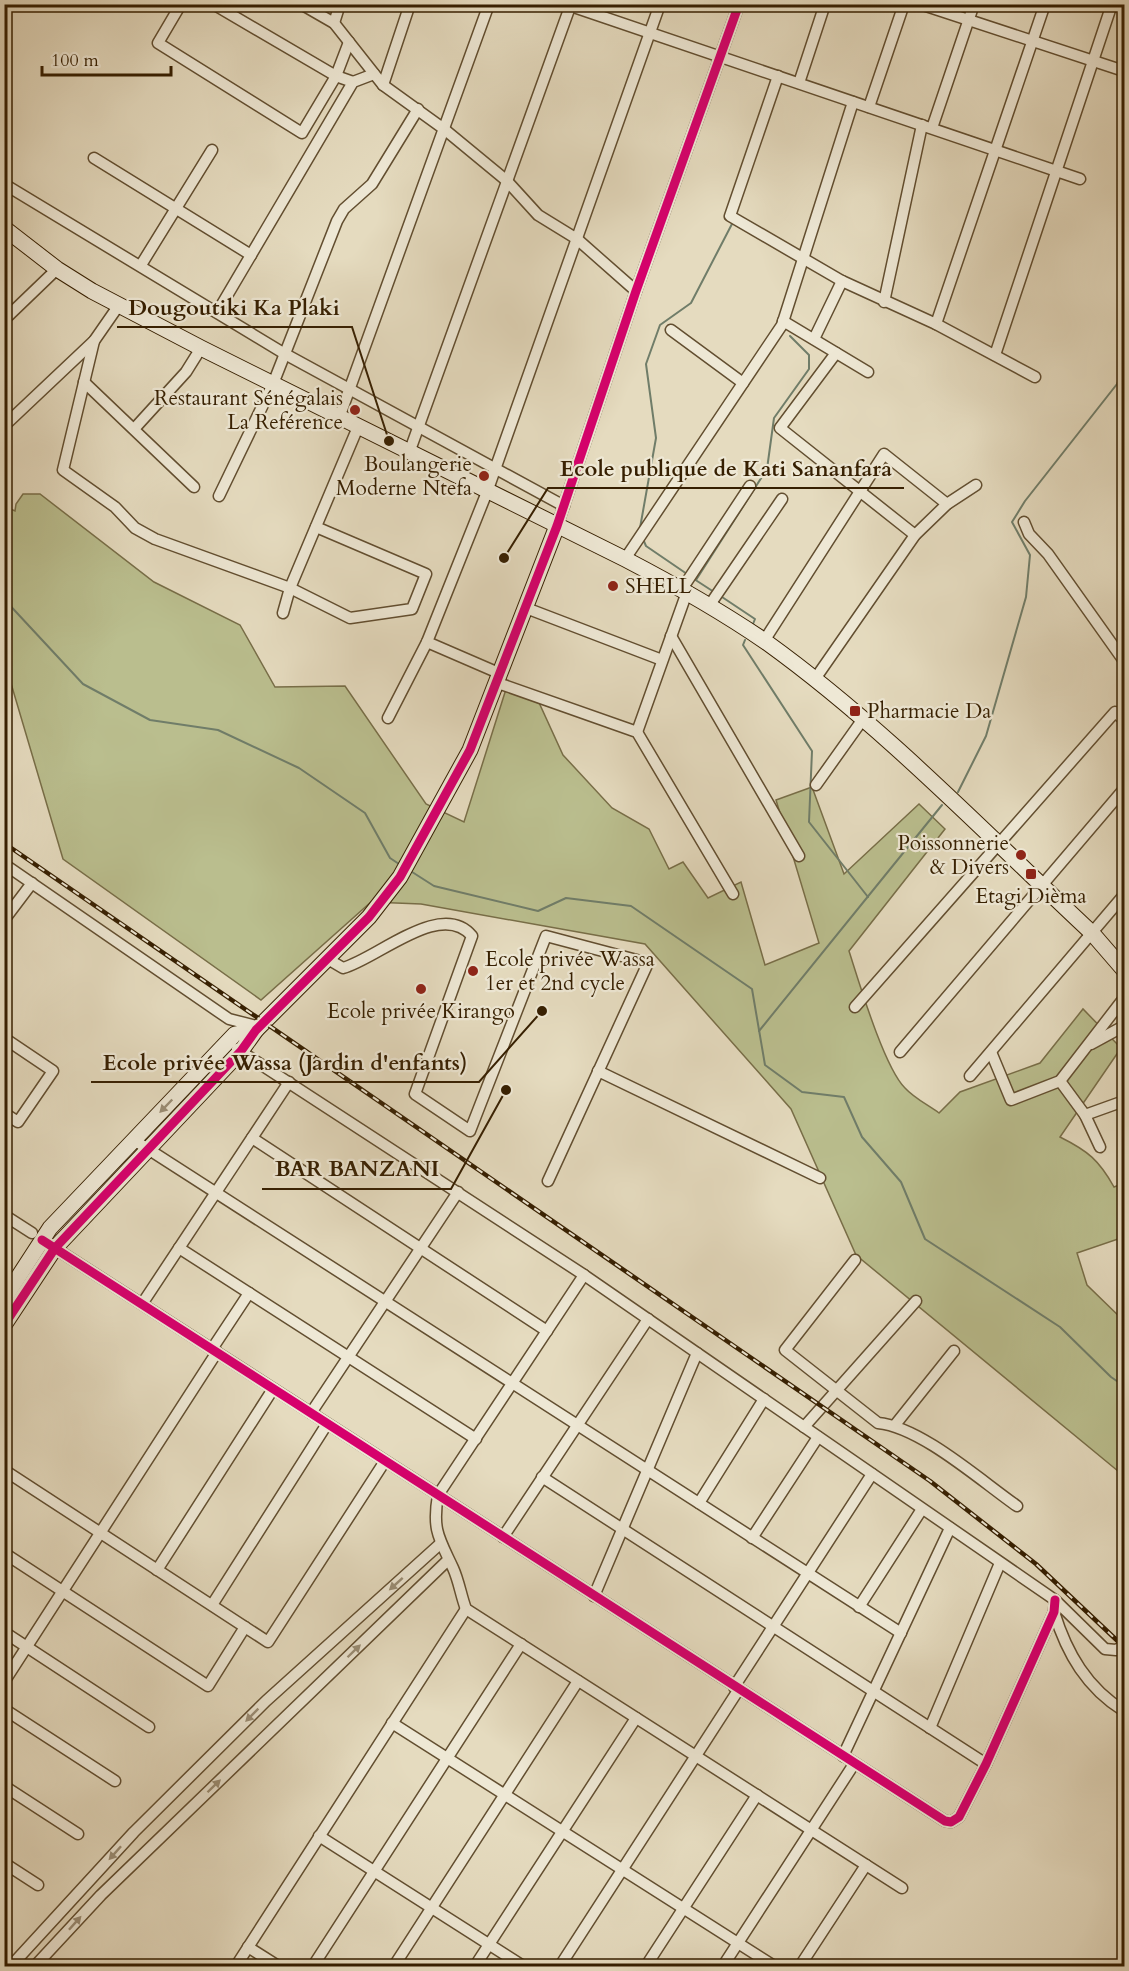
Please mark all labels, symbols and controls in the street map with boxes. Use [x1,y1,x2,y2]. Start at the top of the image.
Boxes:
scale bar [42,39,171,77]
text: 100 m [51,48,99,73]
callout: Dougoutiki Ka Plaki [117,287,352,327]
text: Dougoutiki Ka Plaki [128,293,340,323]
place label: Restaurant Sénégalais La Reférence [154,384,343,437]
marker: Restaurant Sénégalais La Reférence [348,403,362,417]
callout: Ecole publique de Kati Sananfara [548,448,904,488]
place label: Boulangerie Moderne Ntefa [336,450,472,503]
text: Ecole publique de Kati Sananfara [560,454,892,484]
marker: Boulangerie Moderne Ntefa [477,469,491,483]
place label: SHELL [625,572,692,601]
marker: SHELL [606,579,620,593]
place label: Pharmacie Da [867,697,991,726]
marker: Pharmacie Da [848,704,862,718]
place label: Poissonnerie & Divers [897,829,1009,882]
marker: Poissonnerie & Divers [1014,848,1028,862]
marker: Etagi Dièma [1024,867,1038,881]
place label: Etagi Dièma [975,882,1087,911]
place label: Ecole privée Wassa 1er et 2nd cycle [485,945,655,998]
marker: Ecole privée Wassa 1er et 2nd cycle [466,964,480,978]
marker: Ecole privée Kirango [414,982,428,996]
place label: Ecole privée Kirango [327,997,515,1026]
callout: Ecole privée Wassa (Jardin d'enfants) [91,1042,479,1082]
text: Ecole privée Wassa (Jardin d'enfants) [103,1048,467,1078]
one-way arrow [159,1099,173,1114]
callout: BAR BANZANI [262,1149,451,1189]
text: BAR BANZANI [275,1154,439,1184]
one-way arrow [389,1577,404,1590]
one-way arrow [346,1644,361,1658]
one-way arrow [246,1708,260,1722]
one-way arrow [206,1780,220,1794]
one-way arrow [109,1845,122,1860]
one-way arrow [68,1916,82,1931]

